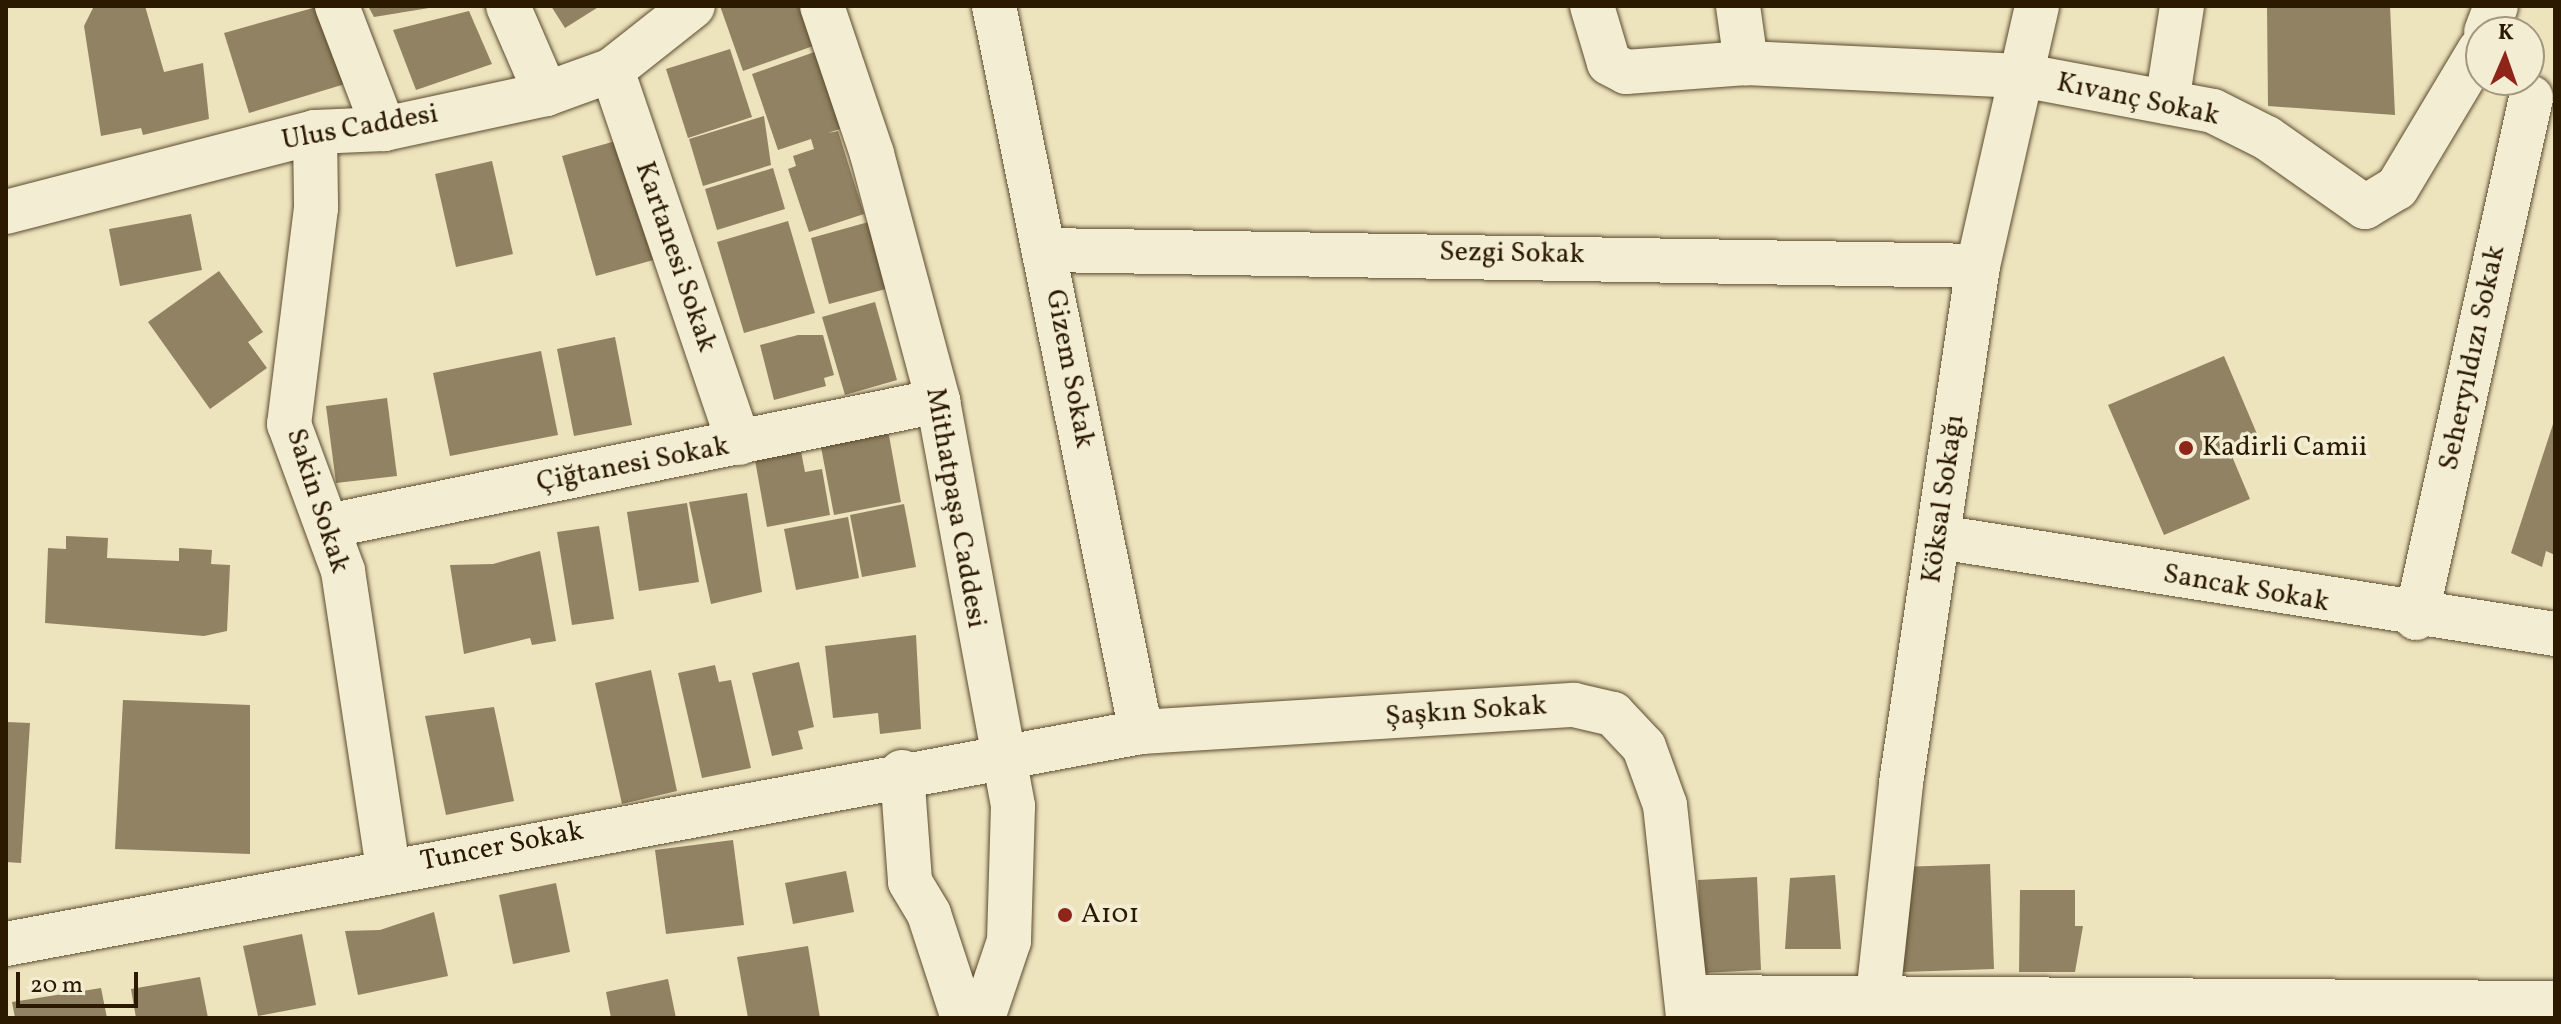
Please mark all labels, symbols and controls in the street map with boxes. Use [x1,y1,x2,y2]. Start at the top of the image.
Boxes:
north arrow [2465,16,2545,96]
text: K [2497,18,2514,49]
street label: Kıvanç Sokak [2054,66,2222,134]
street label: Ulus Caddesi [279,98,441,158]
street label: Kartanesi Sokak [627,157,723,357]
street label: Sezgi Sokak [1439,236,1585,272]
street label: Seheryıldızı Sokak [2433,242,2513,474]
street label: Gizem Sokak [1037,287,1101,451]
street label: Mithatpaşa Caddesi [917,385,993,631]
street label: Köksal Sokağı [1916,413,1972,585]
street label: Sakin Sokak [278,425,356,577]
street label: Çiğtanesi Sokak [534,430,732,500]
place label: Kadirli Camii [2202,431,2367,465]
marker: Kadirli Camii [2177,439,2195,457]
street label: Sancak Sokak [2160,558,2332,620]
street label: Şaşkın Sokak [1384,690,1548,734]
street label: Tuncer Sokak [418,815,586,879]
place label: A101 [1081,898,1139,932]
marker: A101 [1056,906,1074,924]
scale bar [20,956,142,1006]
text: 20 m [30,969,83,1003]

